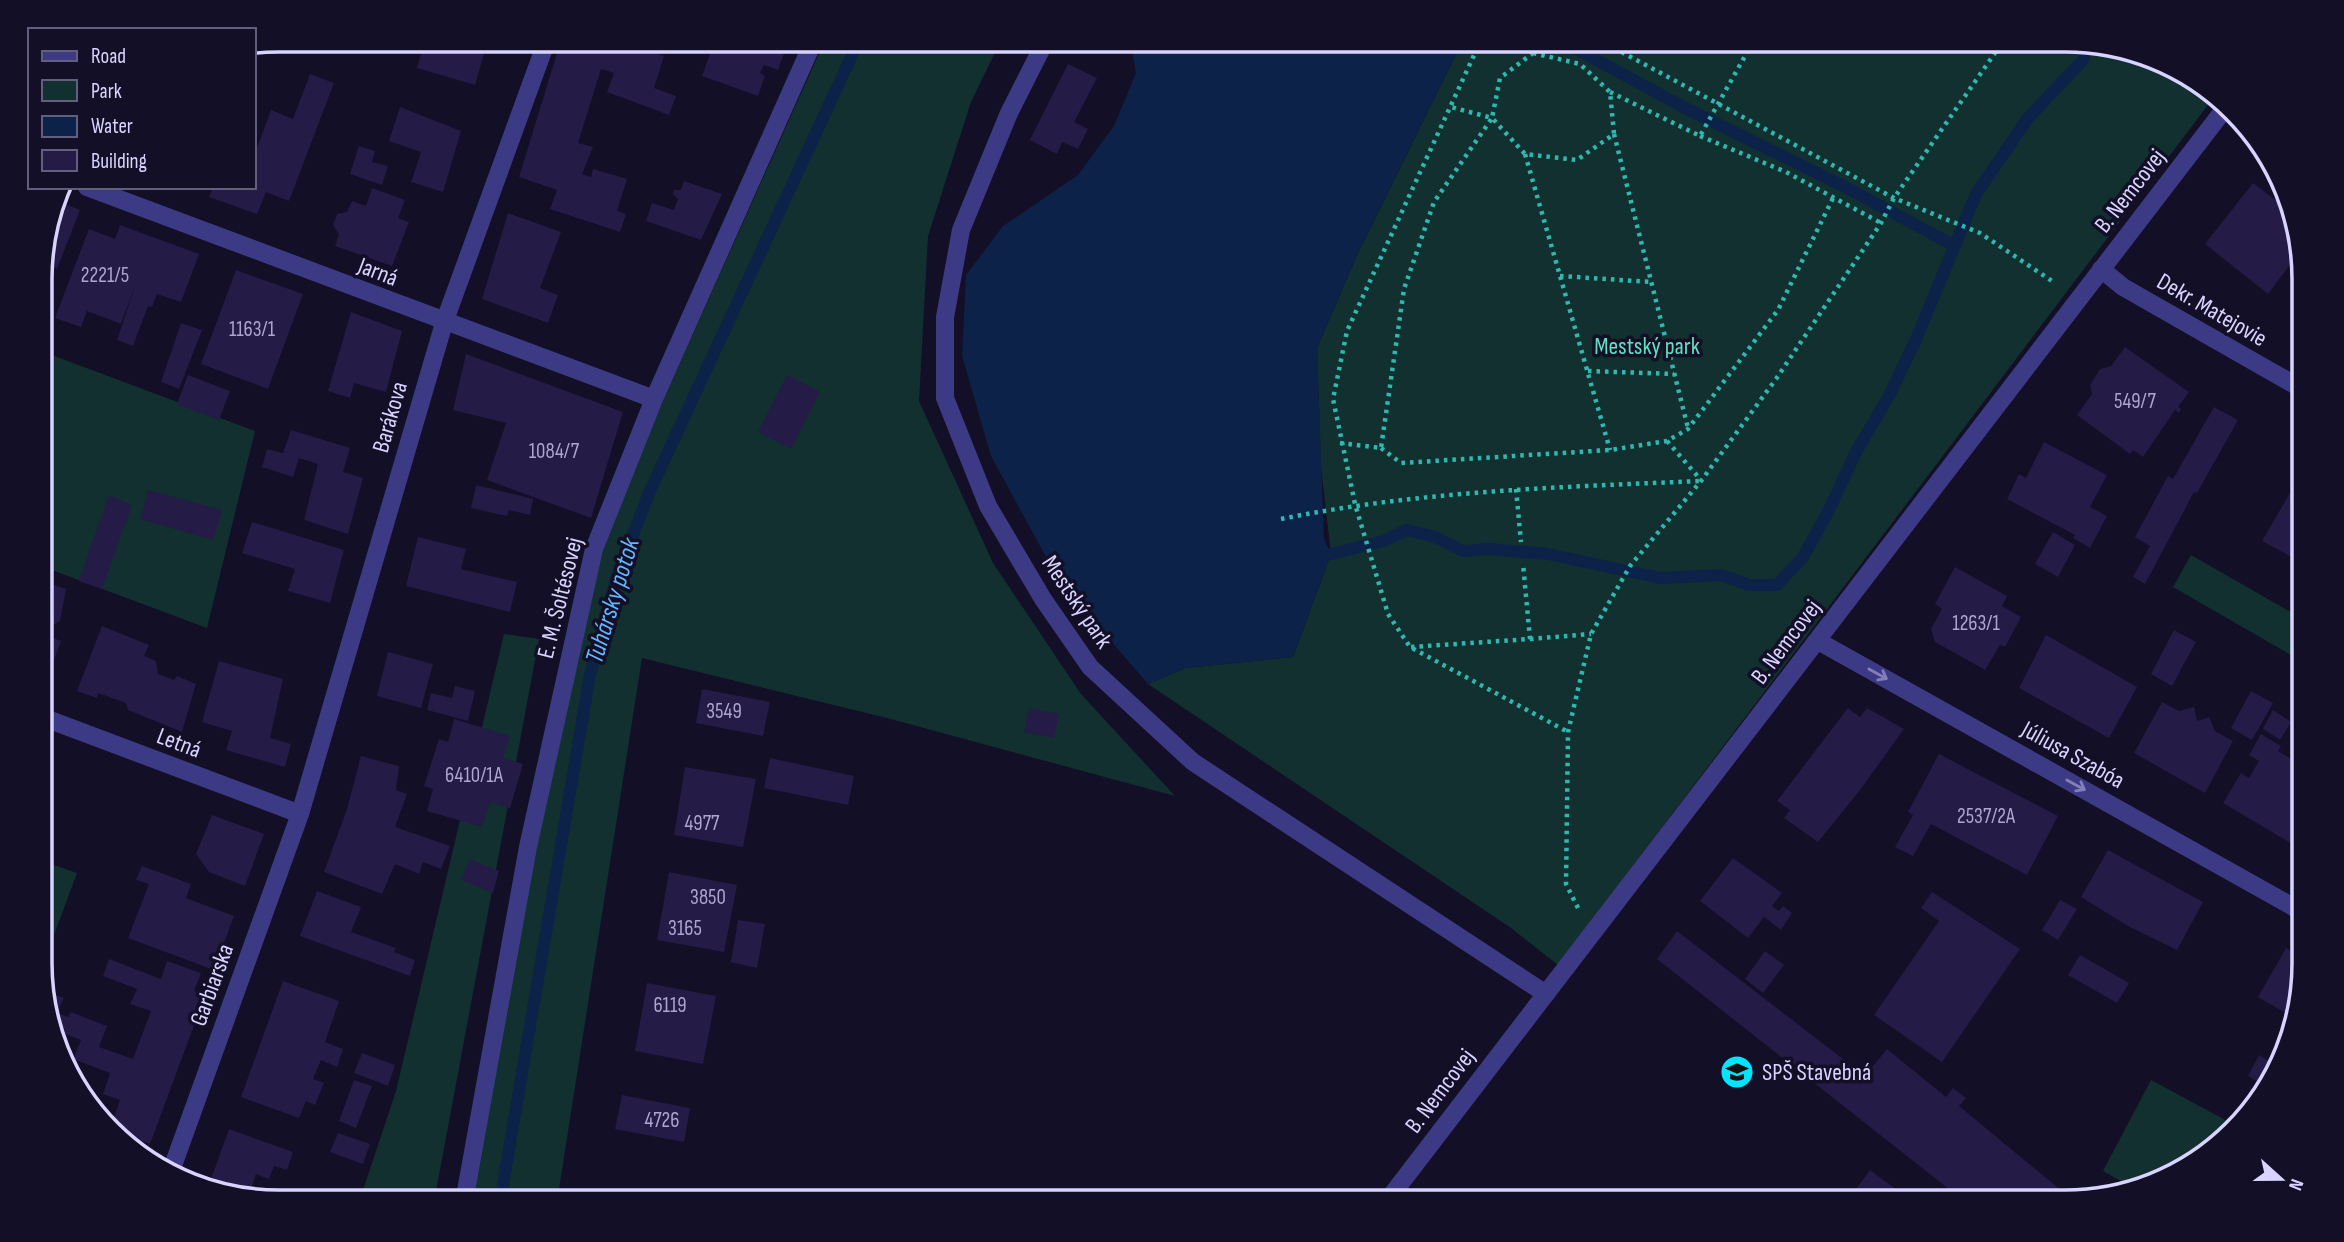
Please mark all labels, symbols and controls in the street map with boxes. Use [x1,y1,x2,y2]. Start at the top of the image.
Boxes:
legend [28,28,256,189]
text: Road [91,44,126,69]
text: Park [91,79,122,104]
text: Water [91,114,133,139]
street label: B. Nemcovej [2088,143,2172,239]
text: Building [91,149,147,174]
street label: Jarná [353,251,402,293]
house number: 2221/5 [81,263,129,288]
street label: Dekr. Matejovie [2152,267,2272,353]
house number: 1163/1 [229,317,276,342]
park label: Mestský park [1594,332,1700,361]
street label: Barákova [366,378,414,456]
house number: 549/7 [2114,389,2157,414]
house number: 1084/7 [529,439,580,464]
water label: Tuhársky potok [579,533,647,667]
street label: E. M. Šoltésovej [531,534,589,662]
street label: Mestský park [1035,550,1119,654]
street label: B. Nemcovej [1745,594,1827,690]
house number: 1263/1 [1952,611,2000,636]
one-way arrow [1867,667,1887,681]
house number: 3549 [706,699,742,724]
street label: Júliusa Szabóa [2016,714,2130,795]
street label: Letná [153,721,205,765]
house number: 6410/1A [445,763,504,788]
one-way arrow [2066,778,2086,792]
house number: 2537/2A [1957,804,2016,829]
house number: 4977 [685,811,720,836]
house number: 3850 [690,885,726,910]
house number: 3165 [668,916,702,941]
street label: Garbiarska [184,940,240,1030]
house number: 6119 [653,993,687,1018]
street label: B. Nemcovej [1399,1043,1481,1139]
school or university icon: SPŠ Stavebná [1718,1053,1756,1091]
place label: SPŠ Stavebná [1762,1058,1871,1087]
house number: 4726 [645,1108,679,1133]
north arrow [2246,1144,2316,1214]
text: N [2283,1176,2308,1193]

